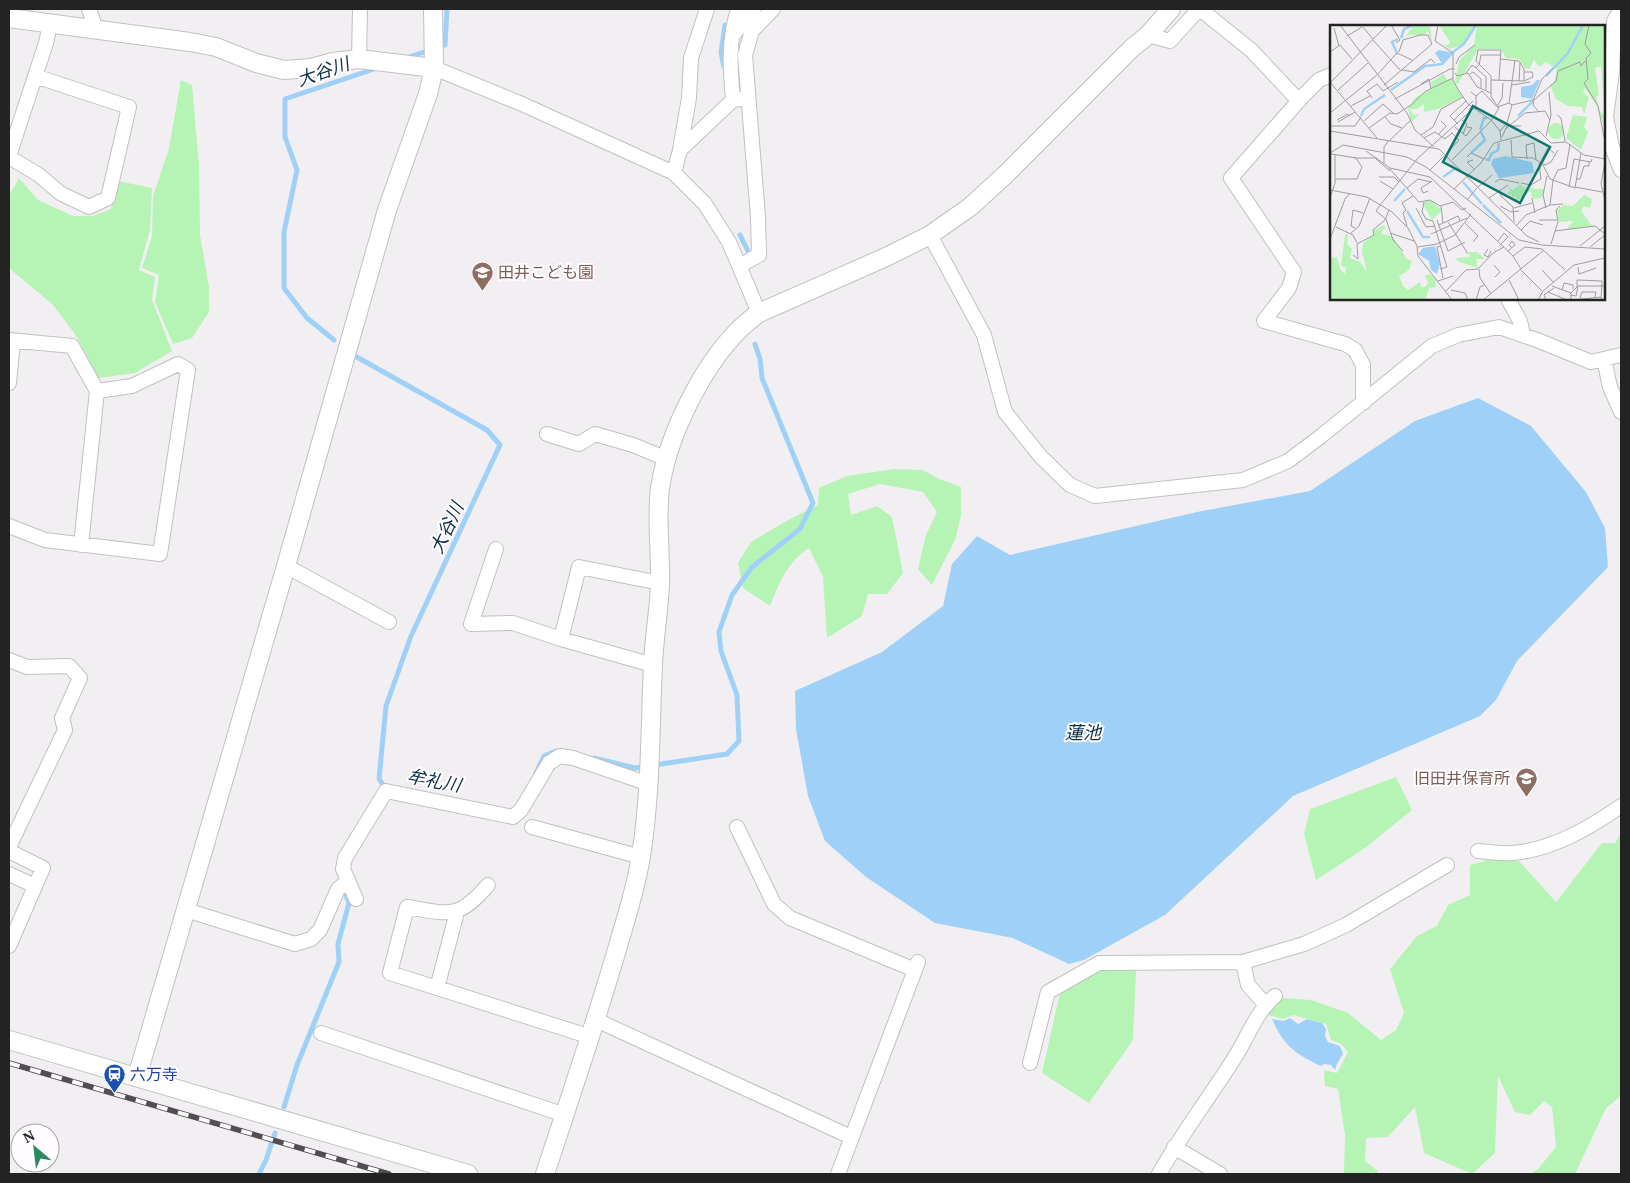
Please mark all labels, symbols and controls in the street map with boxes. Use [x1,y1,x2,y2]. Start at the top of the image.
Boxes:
inset map [1330,25,1605,300]
water label: 大谷川 [293,50,354,91]
school or university icon: 田井こども園 [470,260,494,291]
place label: 田井こども園 [498,261,594,283]
water label: 大谷川 [424,496,469,557]
water label: 蓮池 [1065,720,1103,744]
water label: 牟礼川 [405,763,465,797]
school or university icon: 旧田井保育所 [1514,766,1538,797]
place label: 旧田井保育所 [1414,767,1510,789]
station icon: 六万寺 [102,1062,126,1093]
place label: 六万寺 [130,1063,178,1085]
north arrow [10,1123,60,1173]
text: N [20,1125,38,1147]

